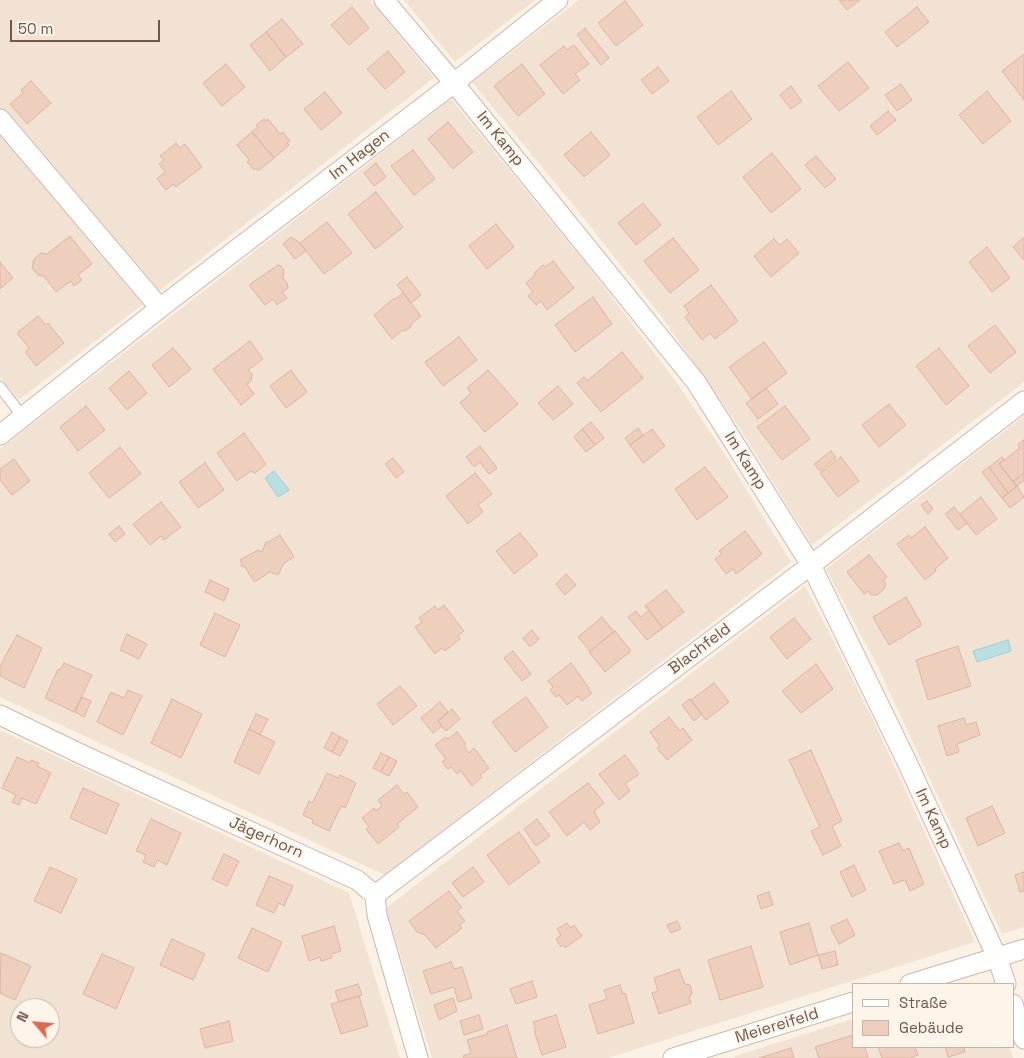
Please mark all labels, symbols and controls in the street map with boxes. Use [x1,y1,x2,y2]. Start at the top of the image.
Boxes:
scale bar [12,10,162,42]
text: 50 m [18,19,53,38]
street label: Im Kamp [472,108,528,170]
street label: Im Hagen [326,126,394,184]
street label: Im Kamp [720,428,770,494]
street label: Blachfeld [665,619,735,679]
street label: Im Kamp [911,786,955,852]
street label: Jägerhorn [226,813,306,863]
legend [852,983,1014,1048]
text: Straße [899,993,947,1012]
north arrow [10,998,60,1048]
street label: Meiereifeld [733,1004,821,1048]
text: N [12,1008,33,1025]
text: Gebäude [899,1018,964,1037]

